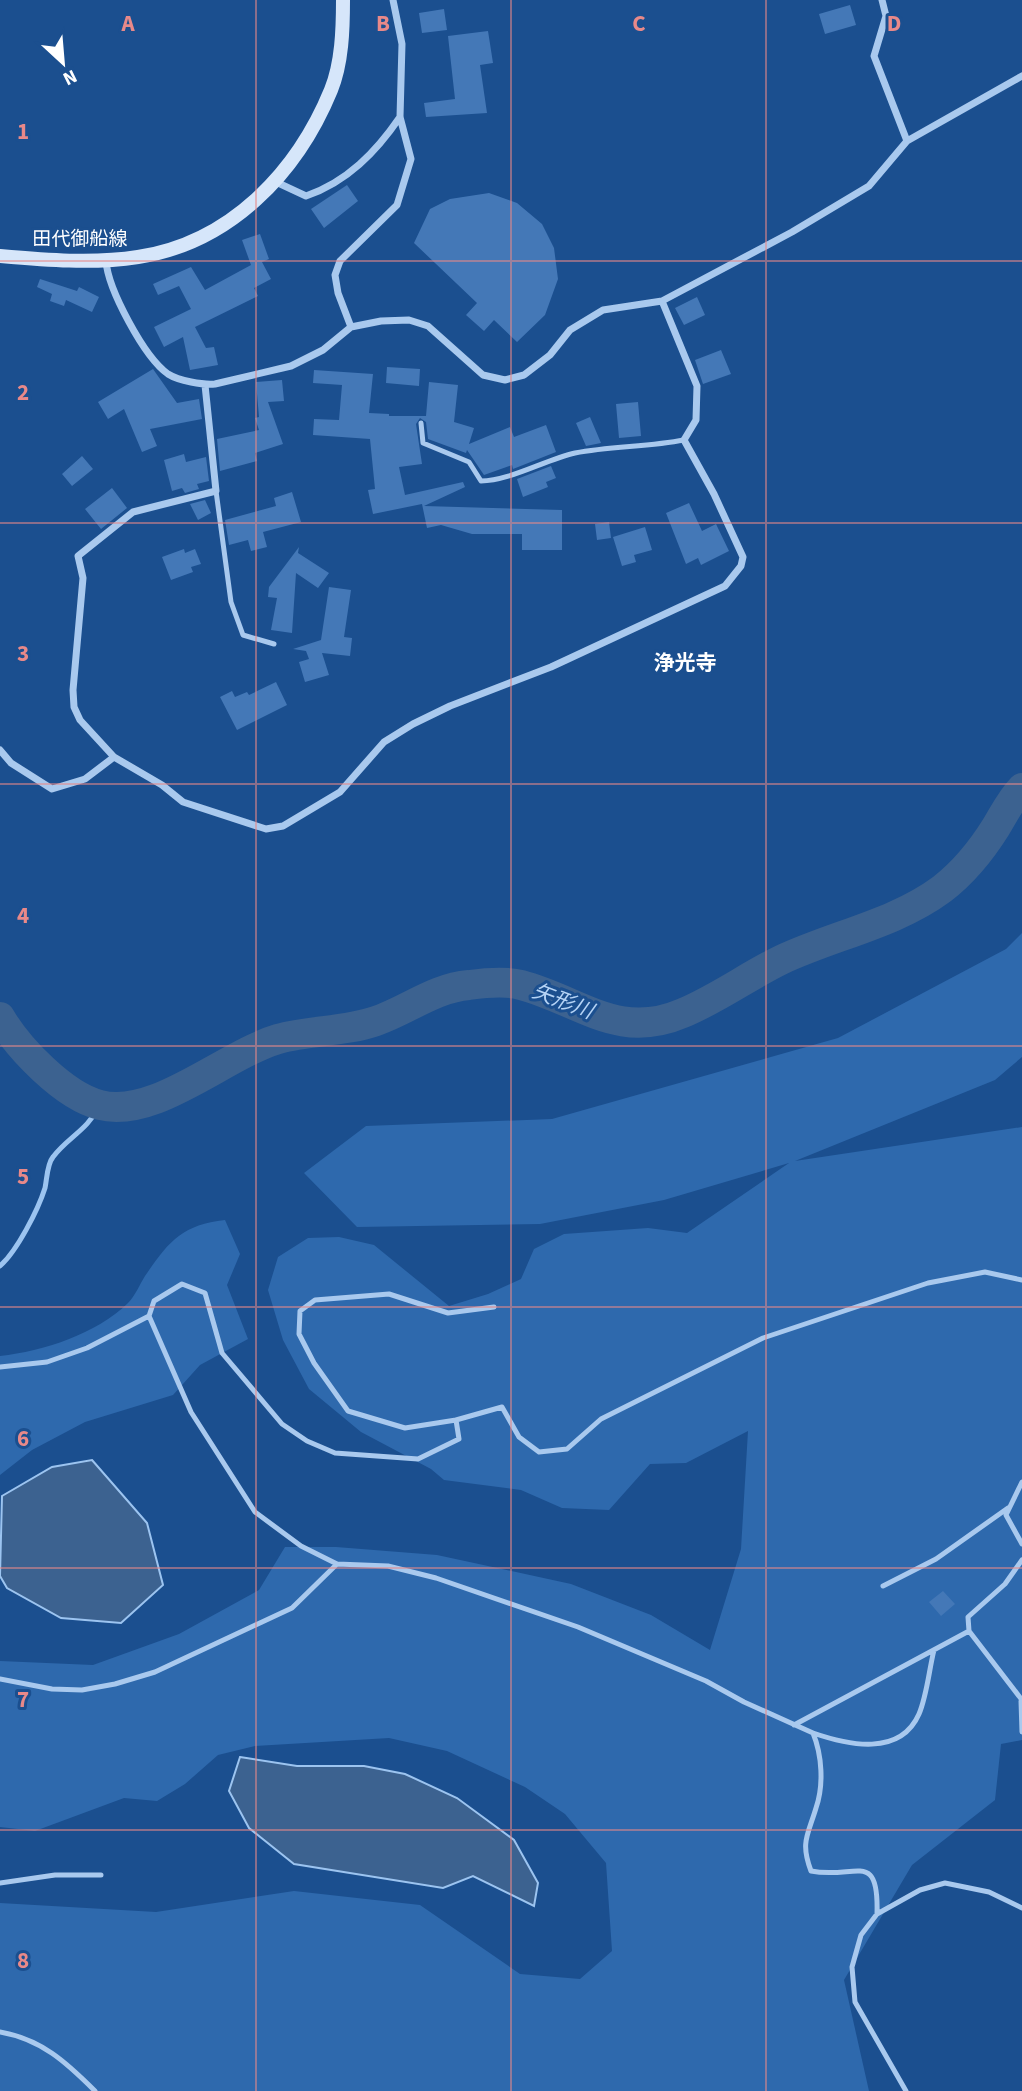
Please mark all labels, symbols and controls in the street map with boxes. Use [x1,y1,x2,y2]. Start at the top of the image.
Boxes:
text: A [120,7,135,40]
text: B [376,7,390,40]
text: C [632,7,646,40]
text: D [887,7,901,40]
north arrow [28,28,98,98]
text: N [58,62,81,92]
text: 1 [17,115,29,148]
street label: 田代御船線 [32,226,128,253]
text: 2 [17,376,29,409]
text: 3 [17,637,29,670]
district label: 浄光寺 [654,648,717,678]
text: 4 [17,899,29,932]
water label: 矢形川 [528,976,600,1027]
text: 5 [17,1160,29,1193]
text: 6 [17,1422,29,1455]
text: 7 [17,1683,29,1716]
text: 8 [17,1944,29,1977]

